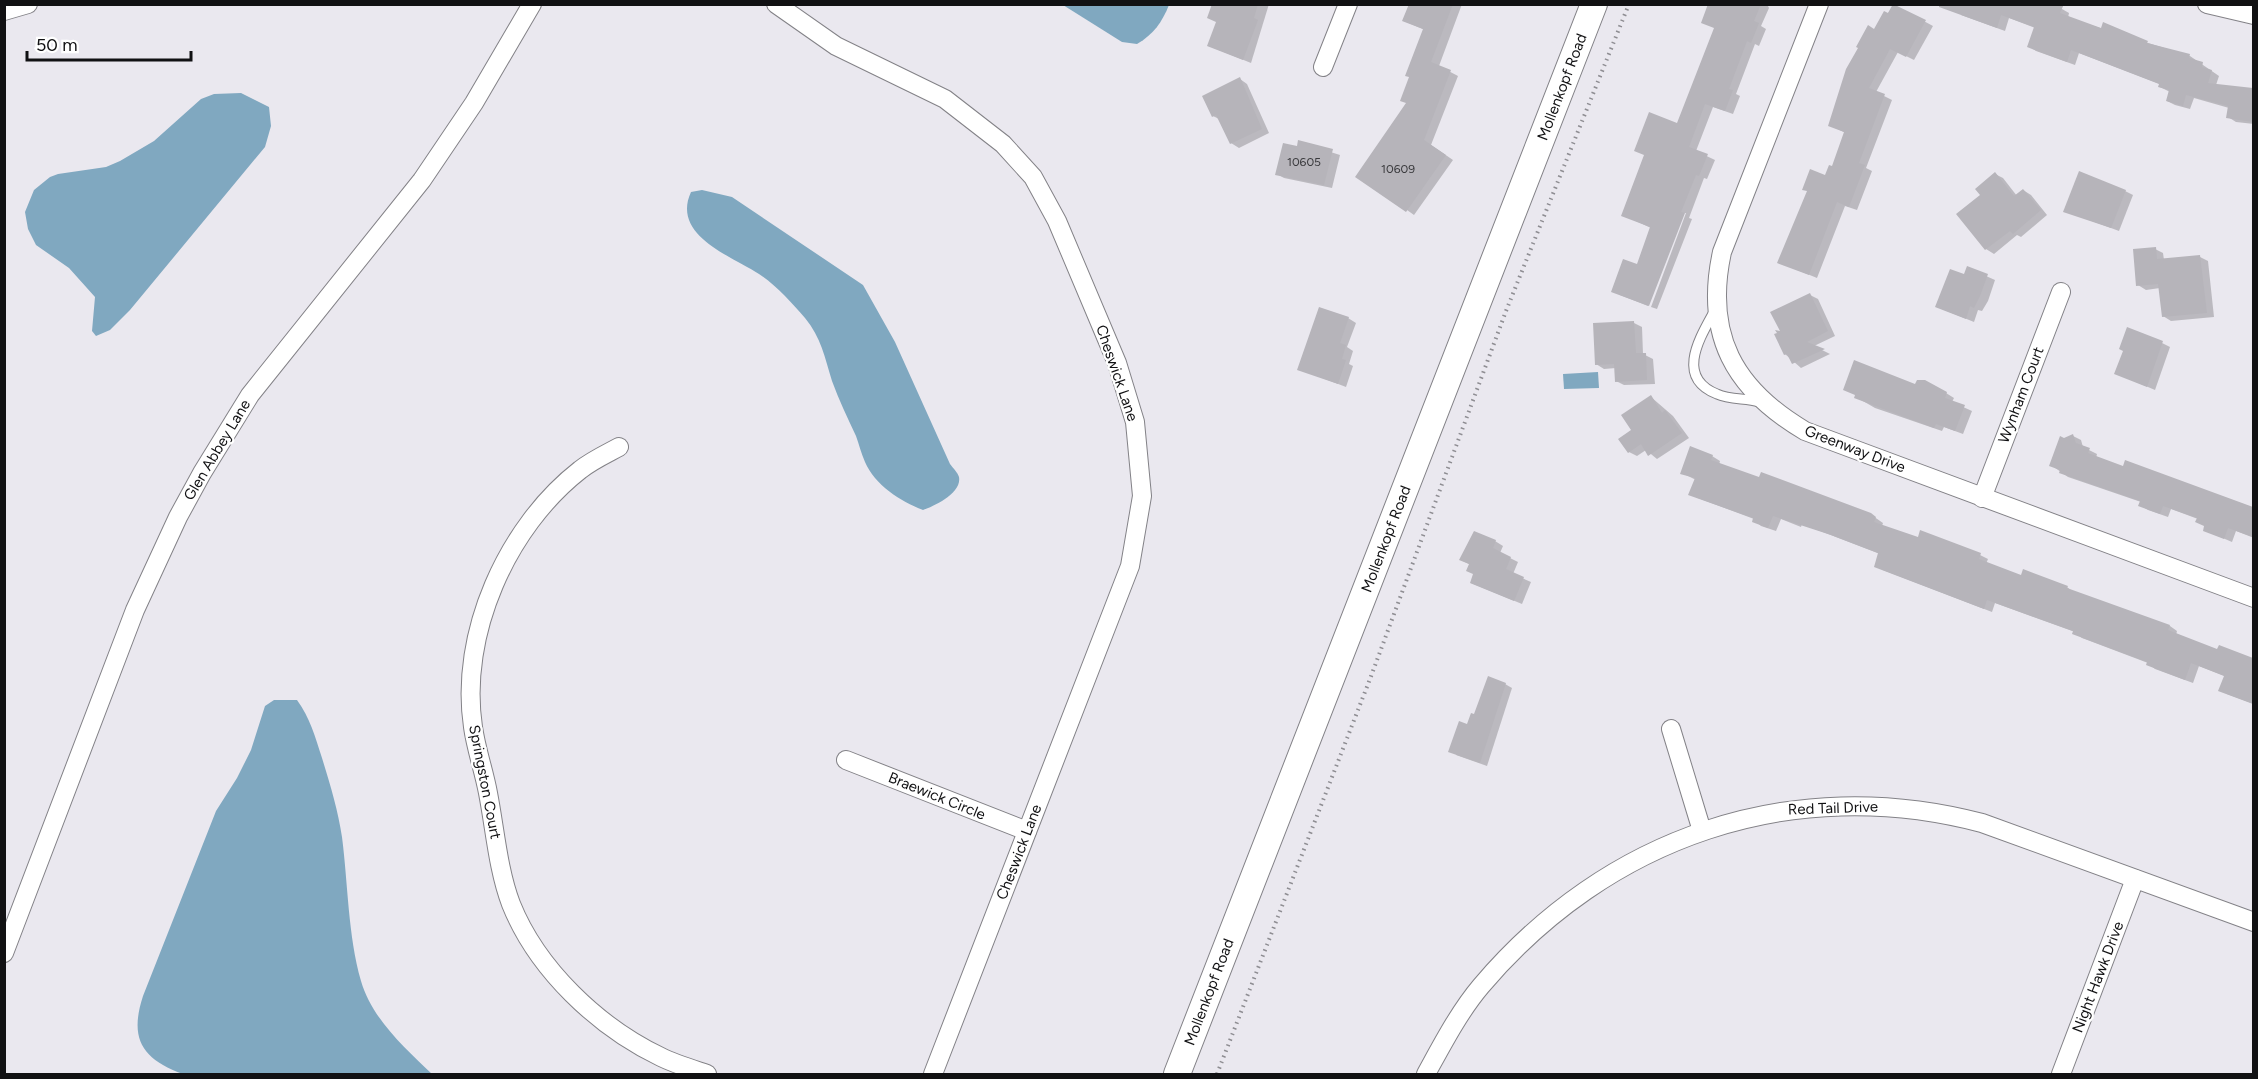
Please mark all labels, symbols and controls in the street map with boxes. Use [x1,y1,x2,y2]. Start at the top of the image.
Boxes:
scale bar [27,24,190,62]
street label: Mollenkopf Road [1533,31,1591,143]
text: 50 m [36,34,78,56]
house number: 10605 [1287,155,1321,169]
house number: 10609 [1381,162,1415,176]
street label: Cheswick Lane [1092,322,1142,424]
street label: Wynham Court [1994,344,2048,446]
street label: Glen Abbey Lane [180,396,254,504]
street label: Greenway Drive [1802,422,1908,476]
street label: Mollenkopf Road [1357,483,1415,595]
street label: Springston Court [465,723,505,841]
street label: Braewick Circle [886,768,988,824]
street label: Red Tail Drive [1788,797,1878,819]
street label: Cheswick Lane [993,802,1045,902]
street label: Night Hawk Drive [2068,919,2128,1035]
street label: Mollenkopf Road [1180,936,1238,1048]

